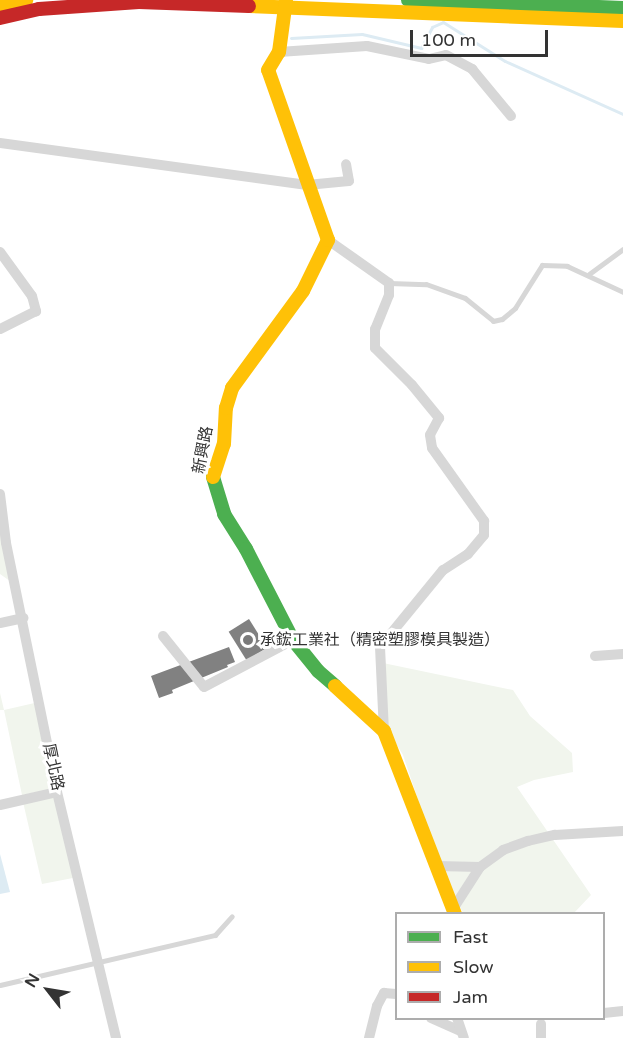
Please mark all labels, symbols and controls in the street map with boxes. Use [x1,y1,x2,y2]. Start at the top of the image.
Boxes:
scale bar [413,18,551,56]
text: 100 m [421,29,476,51]
street label: 新興路 [189,425,217,475]
place label: 承鋐工業社（精密塑膠模具製造） [260,630,500,650]
marker: 承鋐工業社（精密塑膠模具製造） [241,633,255,647]
street label: 厚北路 [39,742,67,792]
legend [395,912,605,1020]
text: Fast [453,926,488,948]
text: Slow [453,956,494,978]
north arrow [18,960,78,1020]
text: N [21,970,44,991]
text: Jam [453,986,488,1008]

